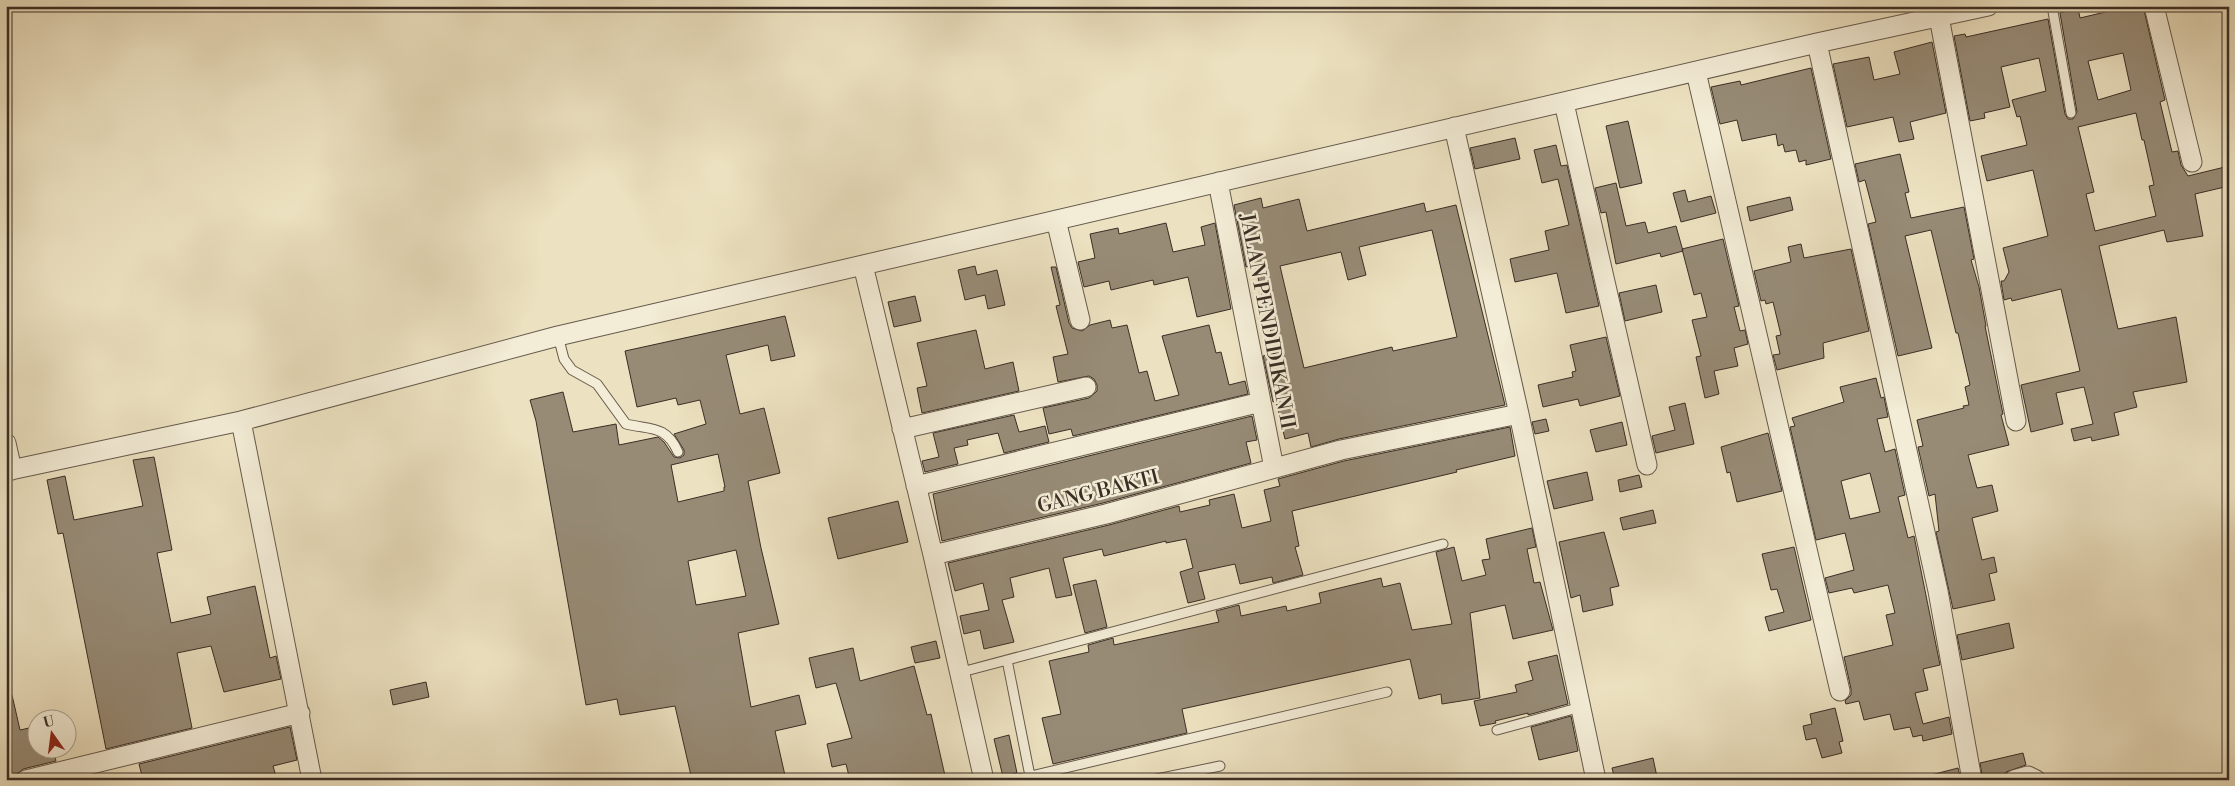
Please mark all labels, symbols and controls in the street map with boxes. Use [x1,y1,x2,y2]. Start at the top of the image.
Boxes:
street label: JALAN PENDIDIKAN II [1233,210,1300,432]
street label: GANG BAKTI [1035,465,1162,520]
north arrow [28,708,78,758]
text: U [42,712,57,732]

